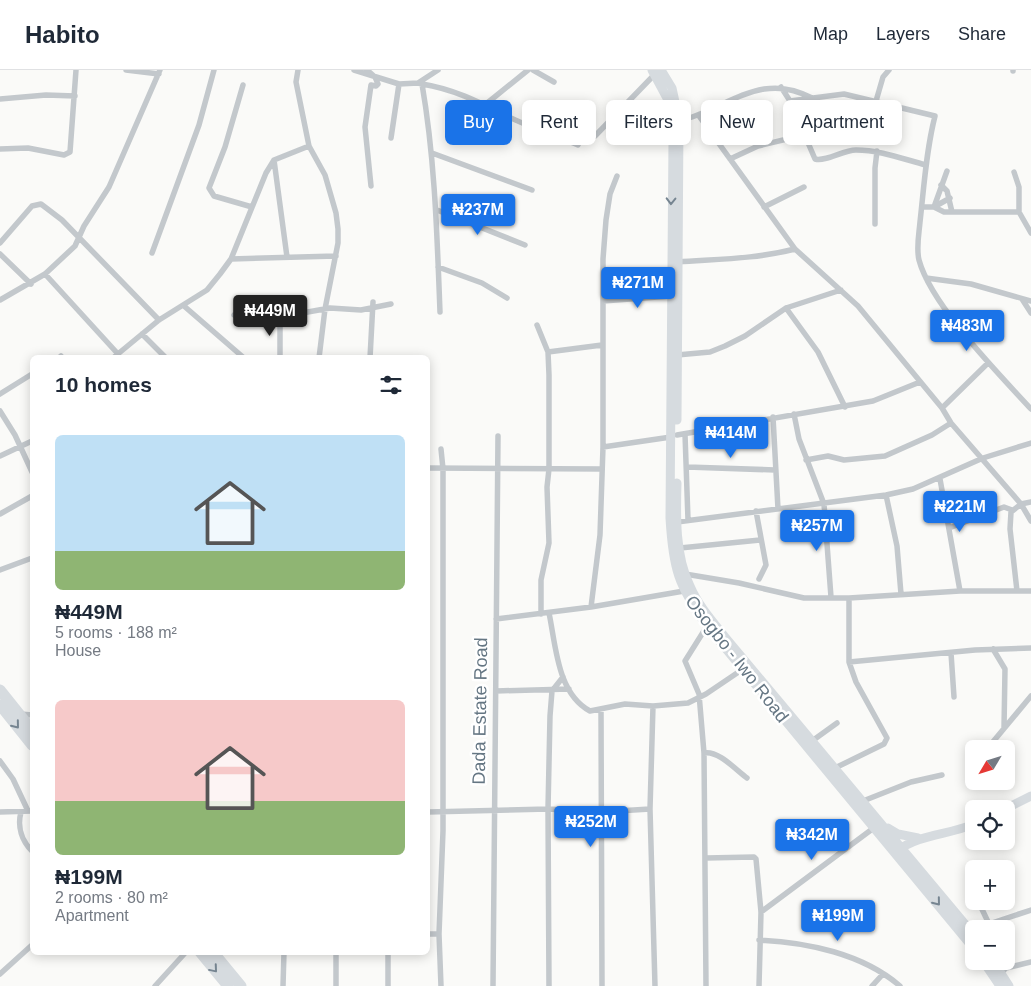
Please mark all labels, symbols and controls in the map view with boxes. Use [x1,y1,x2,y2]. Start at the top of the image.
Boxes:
text: Habito [25,21,100,48]
text: Map [813,24,848,44]
text: Layers [876,24,930,44]
text: Share [958,24,1006,44]
chip: Buy [445,100,512,145]
chip: Rent [522,100,596,145]
chip: Filters [606,100,691,145]
chip: New [701,100,773,145]
chip: Apartment [783,100,902,145]
pin: ₦237M [443,194,513,236]
one-way arrow [666,198,676,206]
text: ₦237M [452,201,504,218]
pin: ₦271M [603,266,673,309]
text: ₦271M [612,274,664,291]
pin: ₦449M [235,294,305,337]
text: ₦449M [244,302,296,319]
pin: ₦483M [932,310,1002,352]
text: ₦483M [941,317,993,334]
icon: filters [377,371,405,399]
text: 10 homes [55,373,152,396]
pin: ₦414M [696,416,766,459]
text: ₦414M [705,424,757,441]
icon: home [185,468,275,558]
pin: ₦221M [925,490,995,533]
text: ₦221M [934,498,986,515]
pin: ₦257M [782,510,852,552]
text: ₦257M [791,517,843,534]
street label: Osogbo - Iwo Road [681,592,793,726]
text: ₦449M [55,600,123,623]
text: 5 rooms · 188 m² [55,624,177,641]
street label: Dada Estate Road [469,637,491,785]
text: House [55,642,101,659]
one-way arrow [11,720,20,729]
icon: home [185,733,275,823]
north arrow [965,740,1015,790]
map controls [965,740,1015,970]
button: locate [965,800,1015,850]
pin: ₦252M [556,806,626,848]
text: ₦252M [565,813,617,830]
pin: ₦342M [777,818,847,861]
text: ₦342M [786,826,838,843]
button: + [965,860,1015,910]
text: ₦199M [55,865,123,888]
text: 2 rooms · 80 m² [55,889,168,906]
one-way arrow [931,896,939,905]
pin: ₦199M [803,900,873,942]
text: Apartment [55,907,129,924]
text: ₦199M [812,907,864,924]
button: − [965,920,1015,970]
one-way arrow [208,964,217,973]

